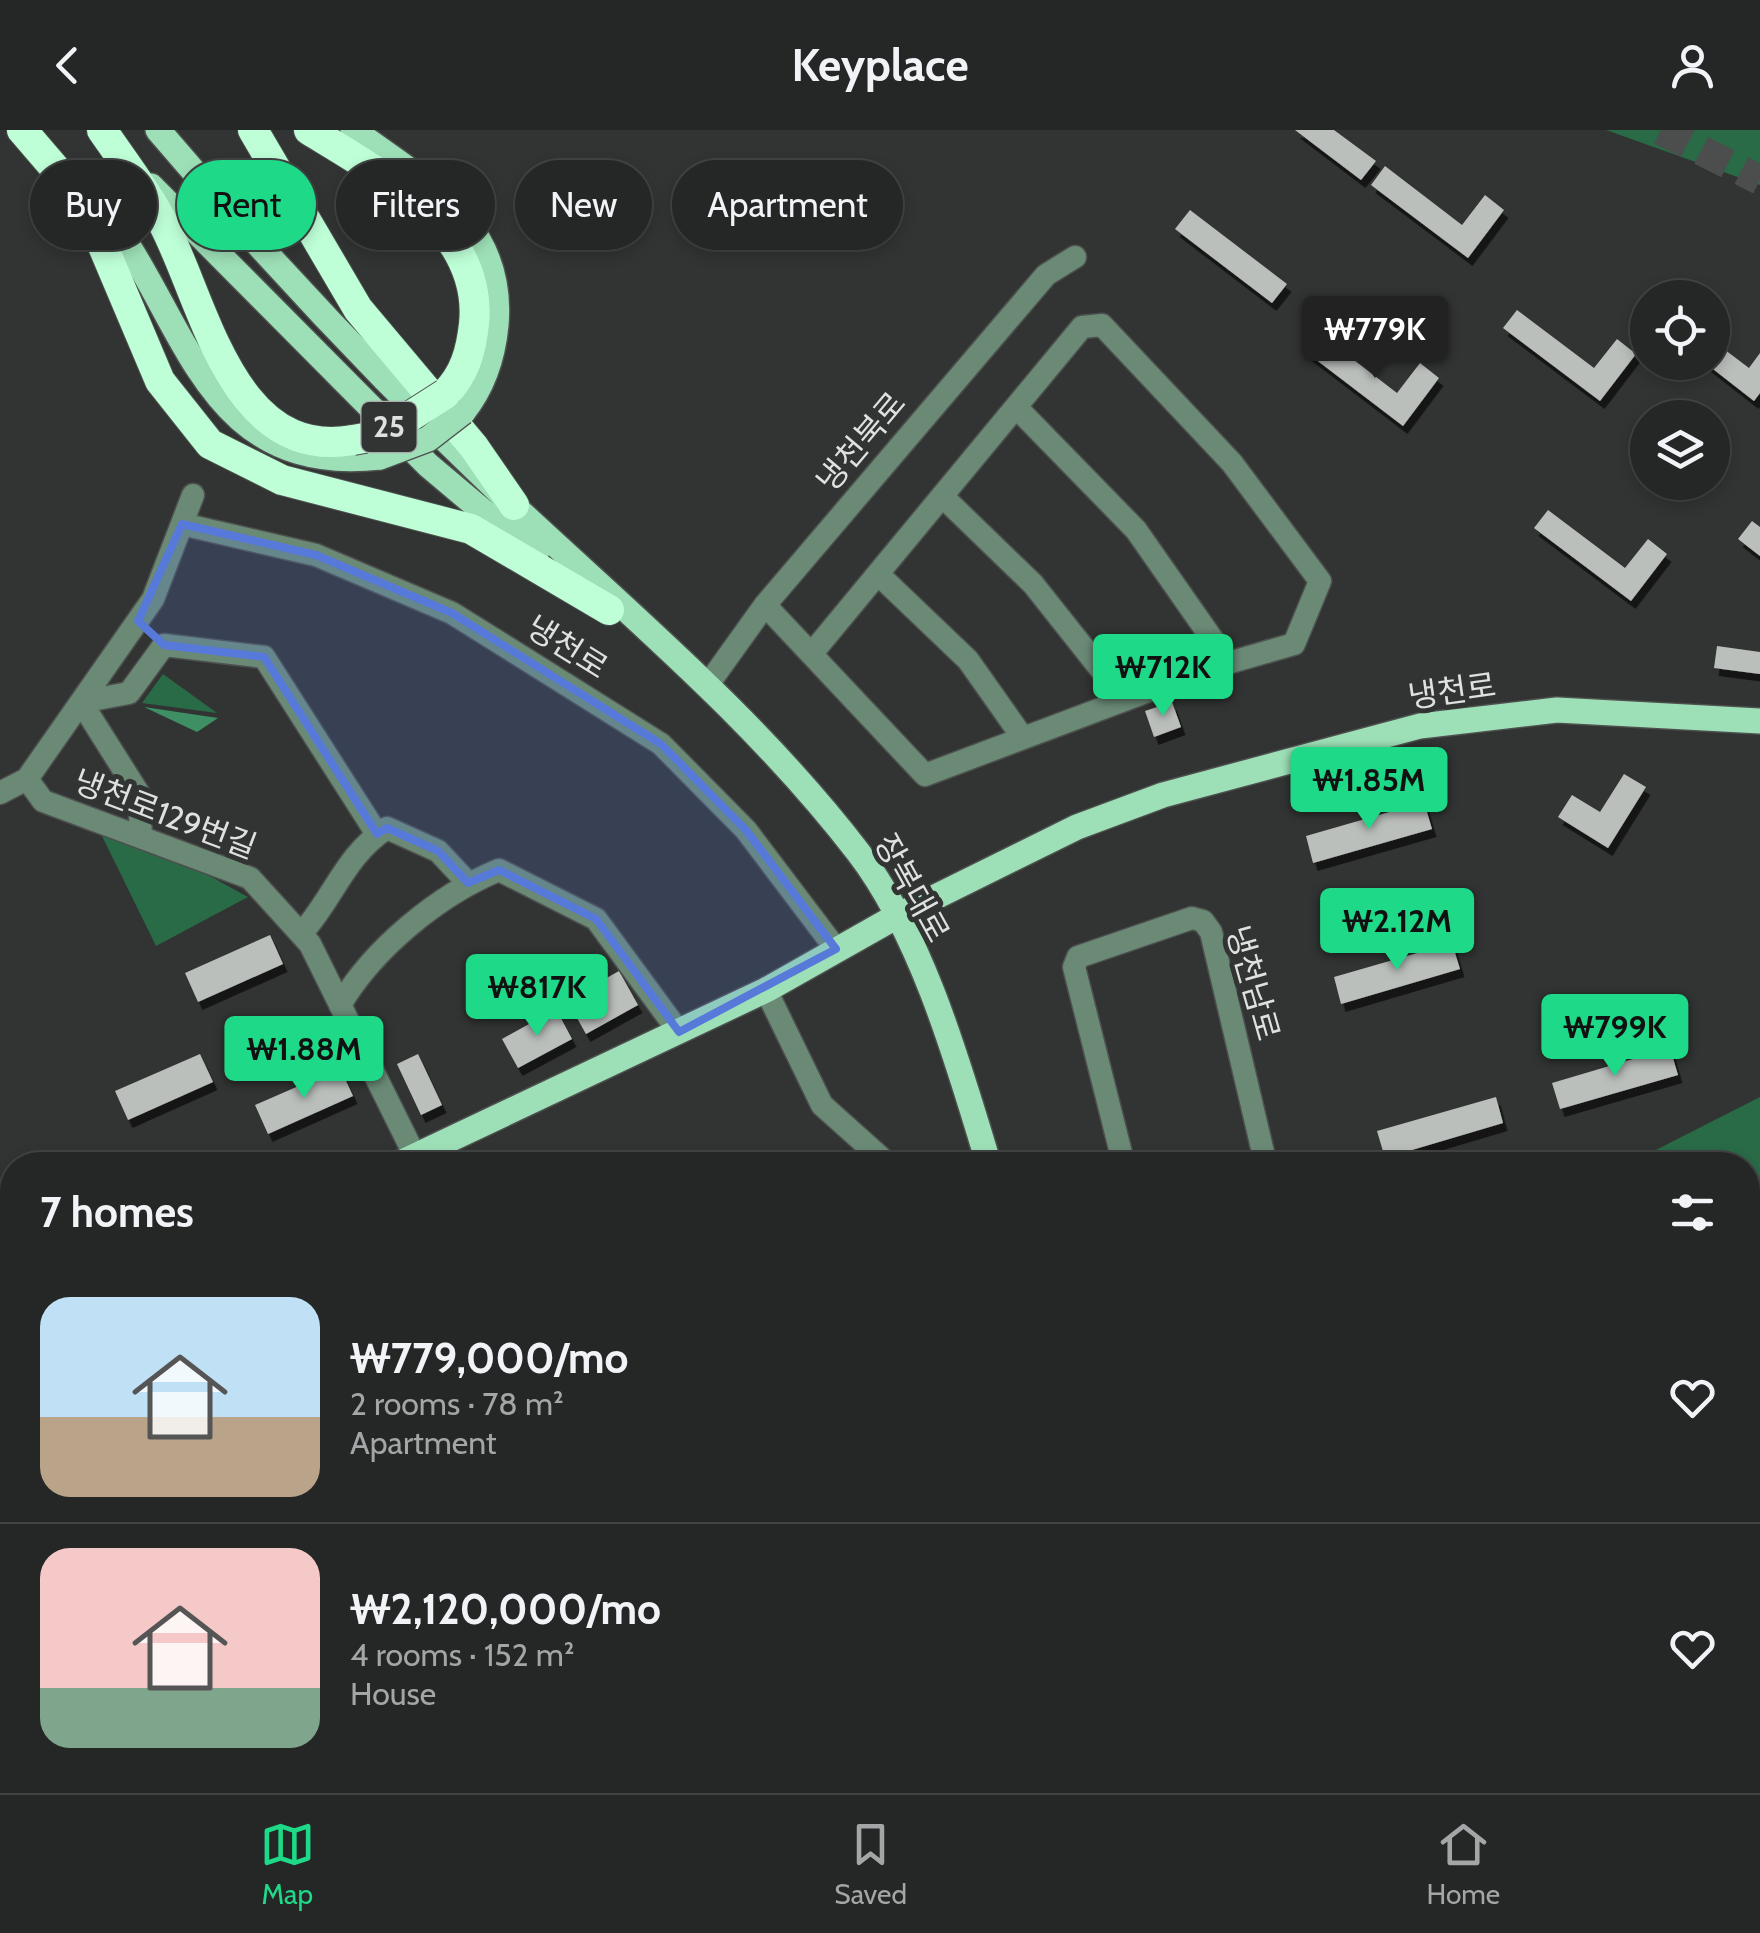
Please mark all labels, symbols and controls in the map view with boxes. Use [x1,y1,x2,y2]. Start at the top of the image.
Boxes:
icon: back [40,38,95,93]
text: Keyplace [791,38,969,92]
icon: person [1665,38,1720,93]
chip: Buy [30,160,157,250]
chip: Rent [177,160,316,250]
chip: Filters [336,160,495,250]
chip: New [515,160,652,250]
chip: Apartment [672,160,903,250]
map controls [1630,280,1730,500]
button: locate [1630,280,1730,380]
pin: ₩779K [1305,296,1445,381]
text: ₩779K [1324,309,1426,348]
street label: 냉천북로 [808,384,913,499]
button: layers [1630,400,1730,500]
road number: 25 [362,402,416,452]
street label: 냉천로 [519,607,615,687]
pin: ₩712K [1093,634,1233,719]
text: ₩712K [1115,647,1211,686]
street label: 냉천로 [1405,665,1498,716]
pin: ₩1.85M [1288,747,1450,832]
text: ₩1.85M [1312,760,1426,799]
street label: 냉천로129번길 [68,761,262,866]
street label: 장복대로 [867,827,958,949]
pin: ₩2.12M [1316,888,1478,973]
text: ₩2.12M [1342,901,1452,940]
street label: 냉천남로 [1219,921,1288,1045]
pin: ₩817K [467,954,607,1039]
text: ₩817K [488,967,586,1006]
pin: ₩799K [1545,994,1685,1079]
text: ₩799K [1563,1007,1667,1046]
pin: ₩1.88M [223,1016,385,1101]
text: ₩1.88M [246,1029,362,1068]
icon: filters [1665,1185,1720,1240]
text: 7 homes [40,1186,194,1238]
text: ₩779,000/mo [350,1332,629,1384]
icon: home [120,1337,240,1457]
icon: heart [1665,1370,1720,1425]
text: 2 rooms · 78 m² [350,1384,564,1423]
text: Apartment [350,1423,497,1462]
text: ₩2,120,000/mo [350,1583,661,1635]
icon: home [120,1588,240,1708]
icon: heart [1665,1621,1720,1676]
text: 4 rooms · 152 m² [350,1635,574,1674]
text: House [350,1674,436,1713]
tab: Map [260,1817,315,1911]
tab: Saved [834,1817,907,1911]
tab: Home [1427,1817,1500,1911]

